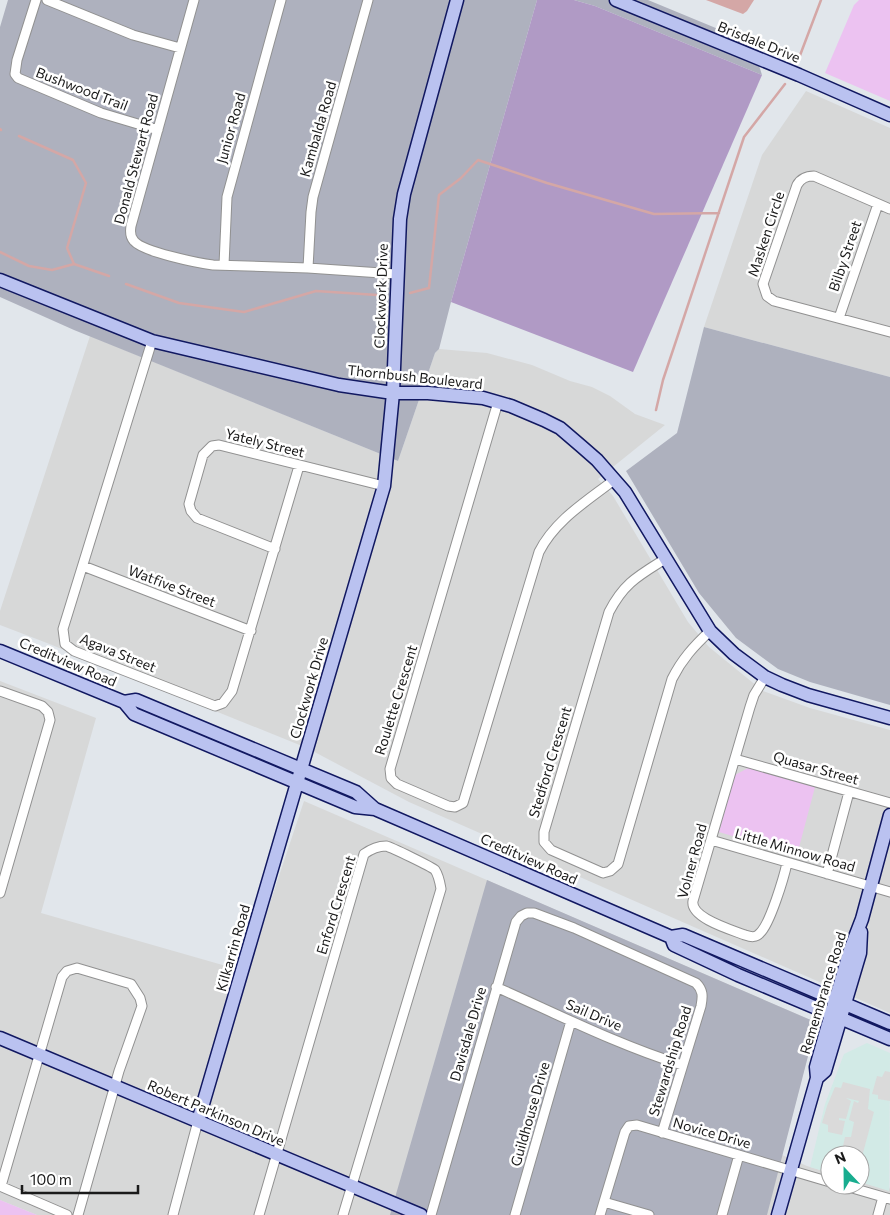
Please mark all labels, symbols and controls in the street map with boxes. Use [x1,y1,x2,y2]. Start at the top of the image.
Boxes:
street label: Brisdale Drive [715,17,803,66]
street label: Bushwood Trail [34,63,131,114]
street label: Kambalda Road [296,79,339,179]
street label: Junior Road [212,91,249,165]
street label: Donald Stewart Road [110,92,161,226]
street label: Masken Circle [744,189,787,279]
street label: Bilby Street [824,218,865,293]
street label: Clockwork Drive [370,243,391,349]
street label: Thornbush Boulevard [347,361,484,392]
street label: Yately Street [224,424,307,461]
street label: Watfive Street [126,561,219,610]
street label: Agava Street [78,630,159,676]
street label: Creditview Road [17,633,120,690]
street label: Clockwork Drive [286,635,331,741]
street label: Roulette Crescent [371,643,420,757]
street label: Stedford Crescent [524,704,575,820]
street label: Quasar Street [771,747,861,788]
street label: Volner Road [673,822,710,900]
street label: Little Minnow Road [733,824,857,875]
street label: Creditview Road [478,830,580,888]
street label: Enford Crescent [312,853,359,956]
street label: Kilkarrin Road [212,902,253,993]
street label: Remembrance Road [796,930,849,1056]
street label: Davisdale Drive [446,985,489,1083]
street label: Sail Drive [564,995,625,1034]
street label: Stewardship Road [645,1004,694,1118]
street label: Guildhouse Drive [506,1060,553,1168]
street label: Robert Parkinson Drive [145,1076,287,1149]
street label: Novice Drive [671,1113,753,1152]
north arrow [820,1145,870,1195]
text: N [832,1148,848,1167]
scale bar [22,1162,139,1194]
text: 100 m [30,1170,72,1188]

